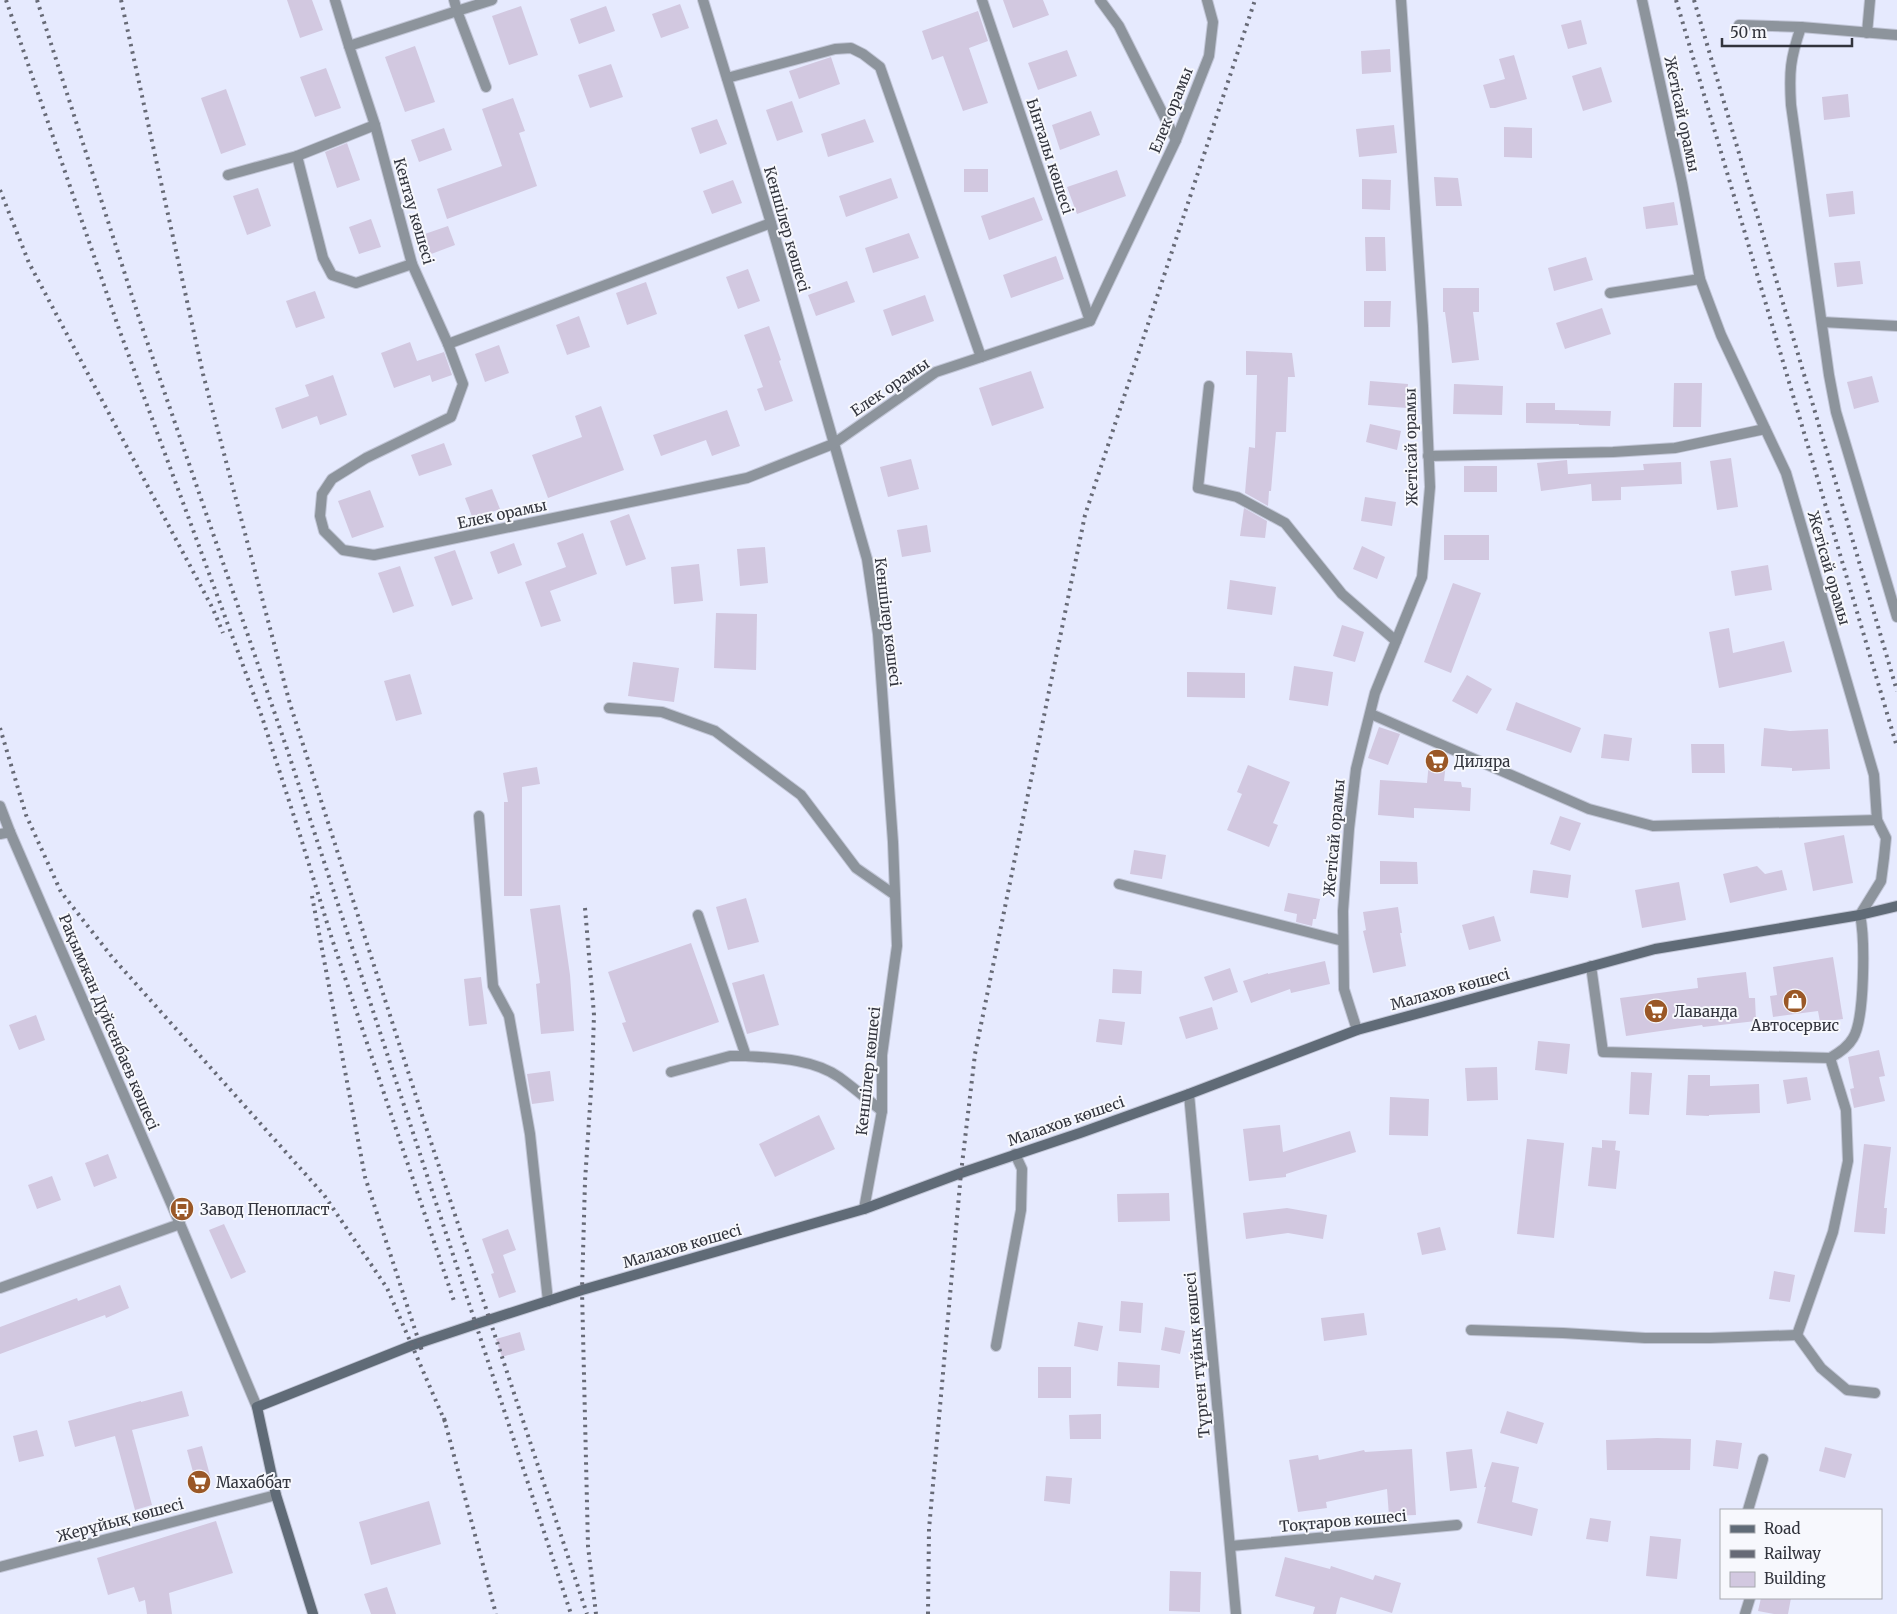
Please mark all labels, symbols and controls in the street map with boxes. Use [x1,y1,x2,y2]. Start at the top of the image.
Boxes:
scale bar [1722,15,1852,47]
text: 50 m [1730,23,1767,42]
street label: Жетісай орамы [1660,54,1704,174]
street label: Елек орамы [1145,64,1197,156]
street label: Ынталы көшесі [1022,96,1078,216]
street label: Кентау көшесі [390,156,438,267]
street label: Кеншілер көшесі [760,164,814,294]
street label: Елек орамы [847,354,933,420]
street label: Жетісай орамы [1400,388,1422,506]
street label: Елек орамы [456,495,549,533]
street label: Жетісай орамы [1804,509,1854,627]
street label: Кеншілер көшесі [871,556,905,688]
supermarket icon: Диляра [1424,748,1450,774]
place label: Диляра [1454,752,1510,771]
street label: Жетісай орамы [1319,778,1349,898]
street label: Рақымжан Дүйсенбаев көшесі [55,911,163,1133]
street label: Малахов көшесі [1388,964,1512,1014]
shop icon: Автосервис [1782,988,1808,1014]
supermarket icon: Лаванда [1643,998,1669,1024]
place label: Лаванда [1674,1002,1738,1021]
street label: Кеншілер көшесі [852,1005,884,1137]
place label: Автосервис [1750,1016,1840,1035]
street label: Малахов көшесі [1005,1092,1127,1150]
bus stop icon: Завод Пенопласт [169,1196,195,1222]
place label: Завод Пенопласт [200,1200,330,1219]
street label: Малахов көшесі [621,1220,744,1272]
street label: Түрген тұйық көшесі [1180,1271,1214,1439]
supermarket icon: Махаббат [186,1469,212,1495]
place label: Махаббат [216,1473,291,1492]
street label: Жерұйық көшесі [54,1494,186,1546]
street label: Тоқтаров көшесі [1278,1506,1408,1536]
legend [1720,1509,1882,1599]
text: Road [1764,1519,1800,1538]
text: Railway [1764,1544,1821,1563]
text: Building [1764,1569,1826,1588]

